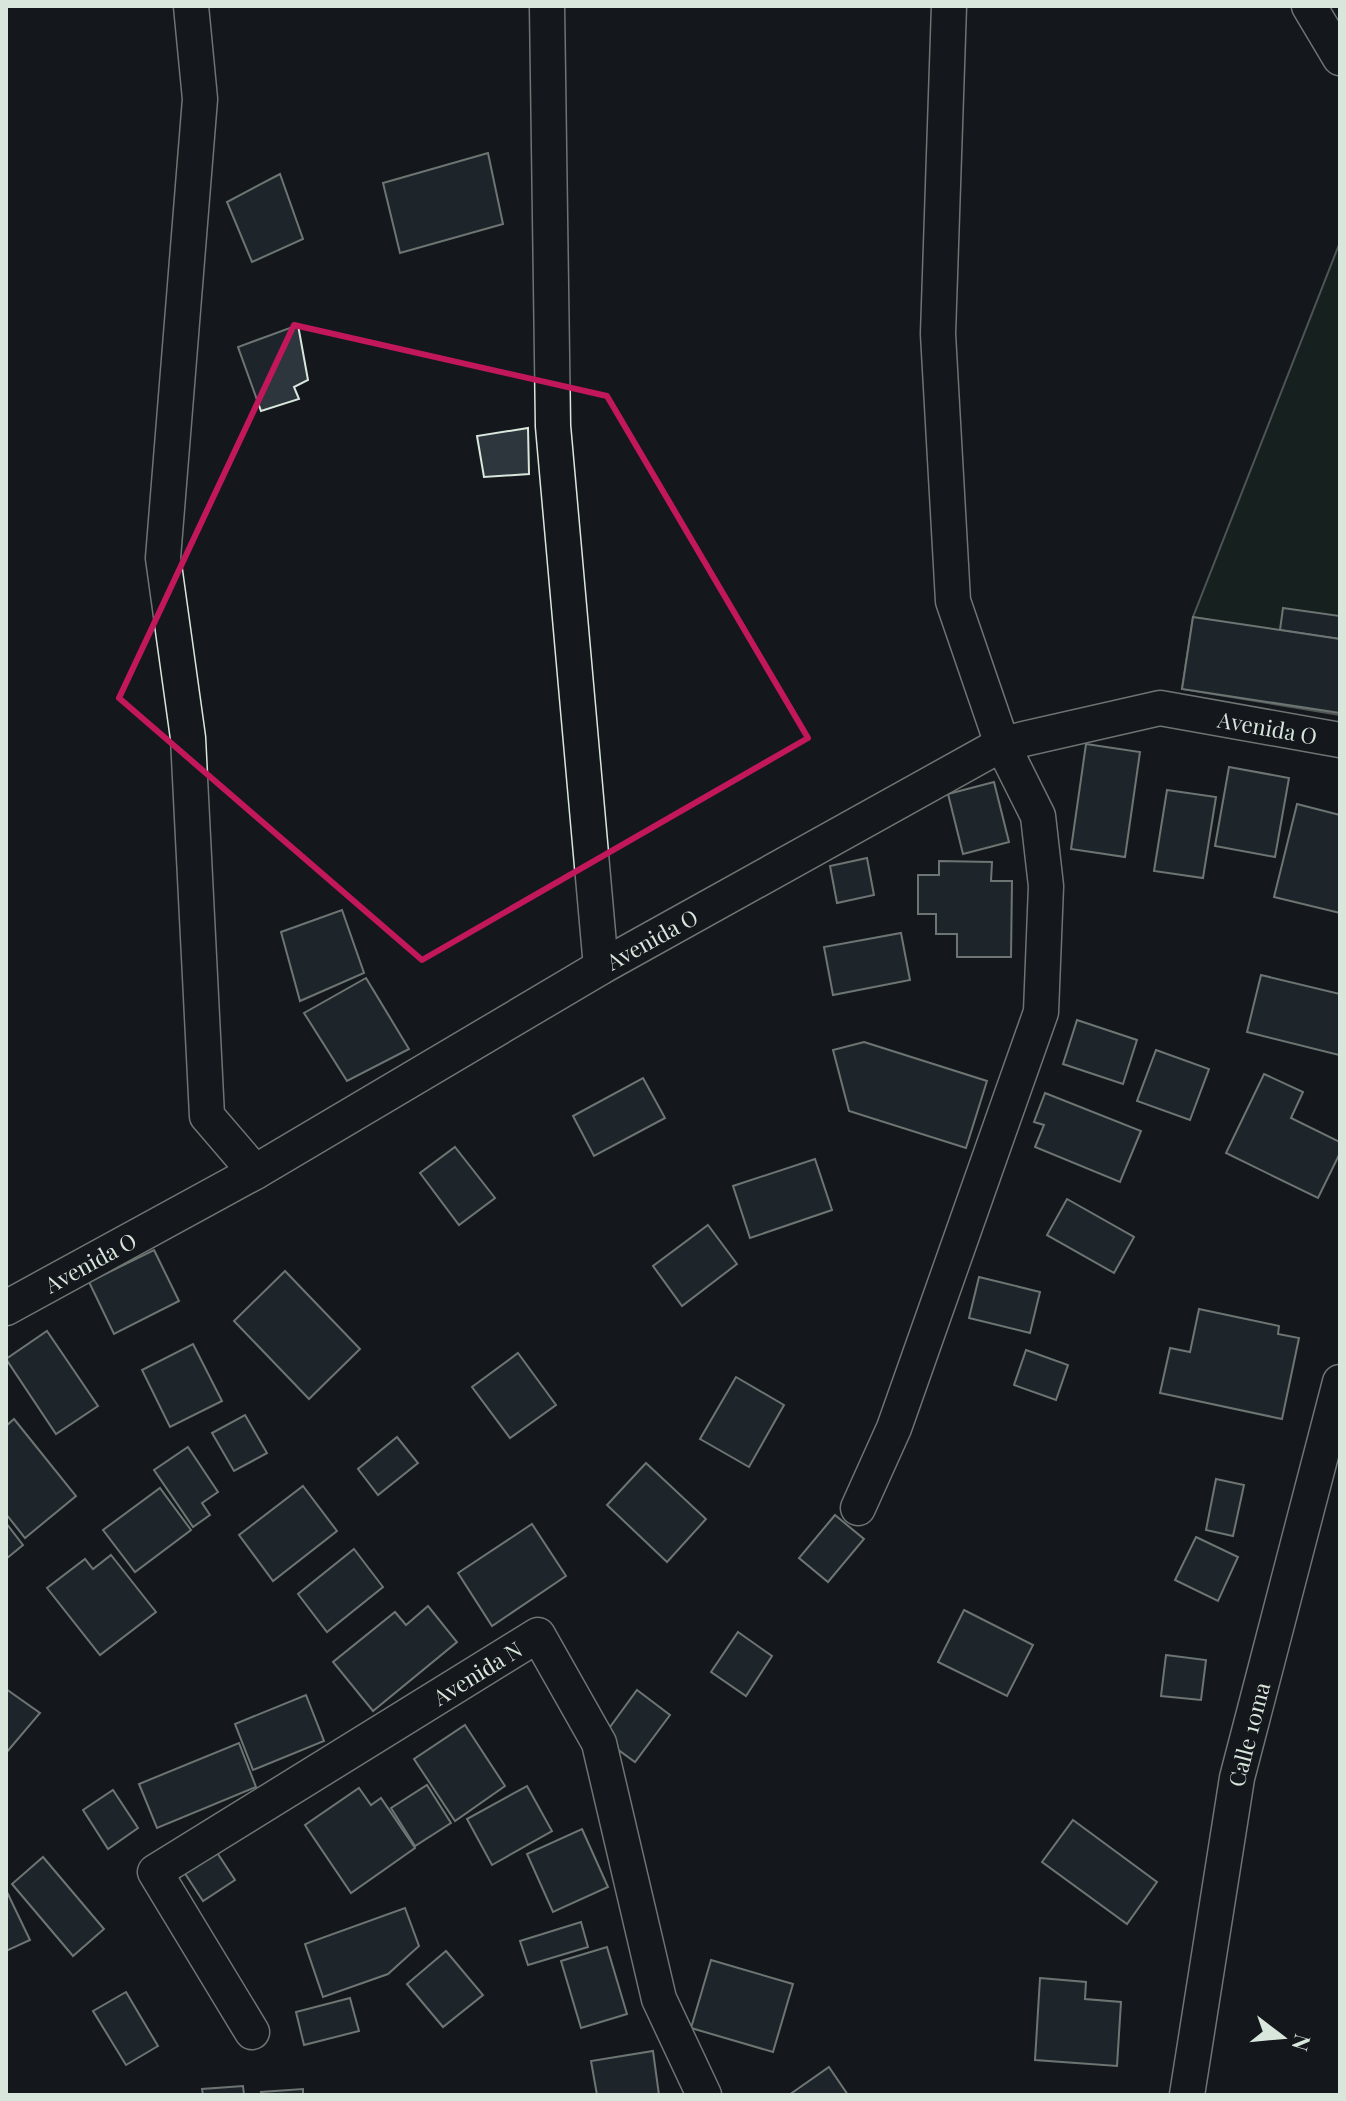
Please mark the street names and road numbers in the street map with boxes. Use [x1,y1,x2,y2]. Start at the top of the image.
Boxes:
street label: Avenida O [1214,703,1320,751]
street label: Avenida O [600,901,703,977]
street label: Avenida O [38,1225,142,1300]
street label: Avenida N [426,1634,527,1712]
street label: Calle 10ma [1221,1679,1276,1789]

